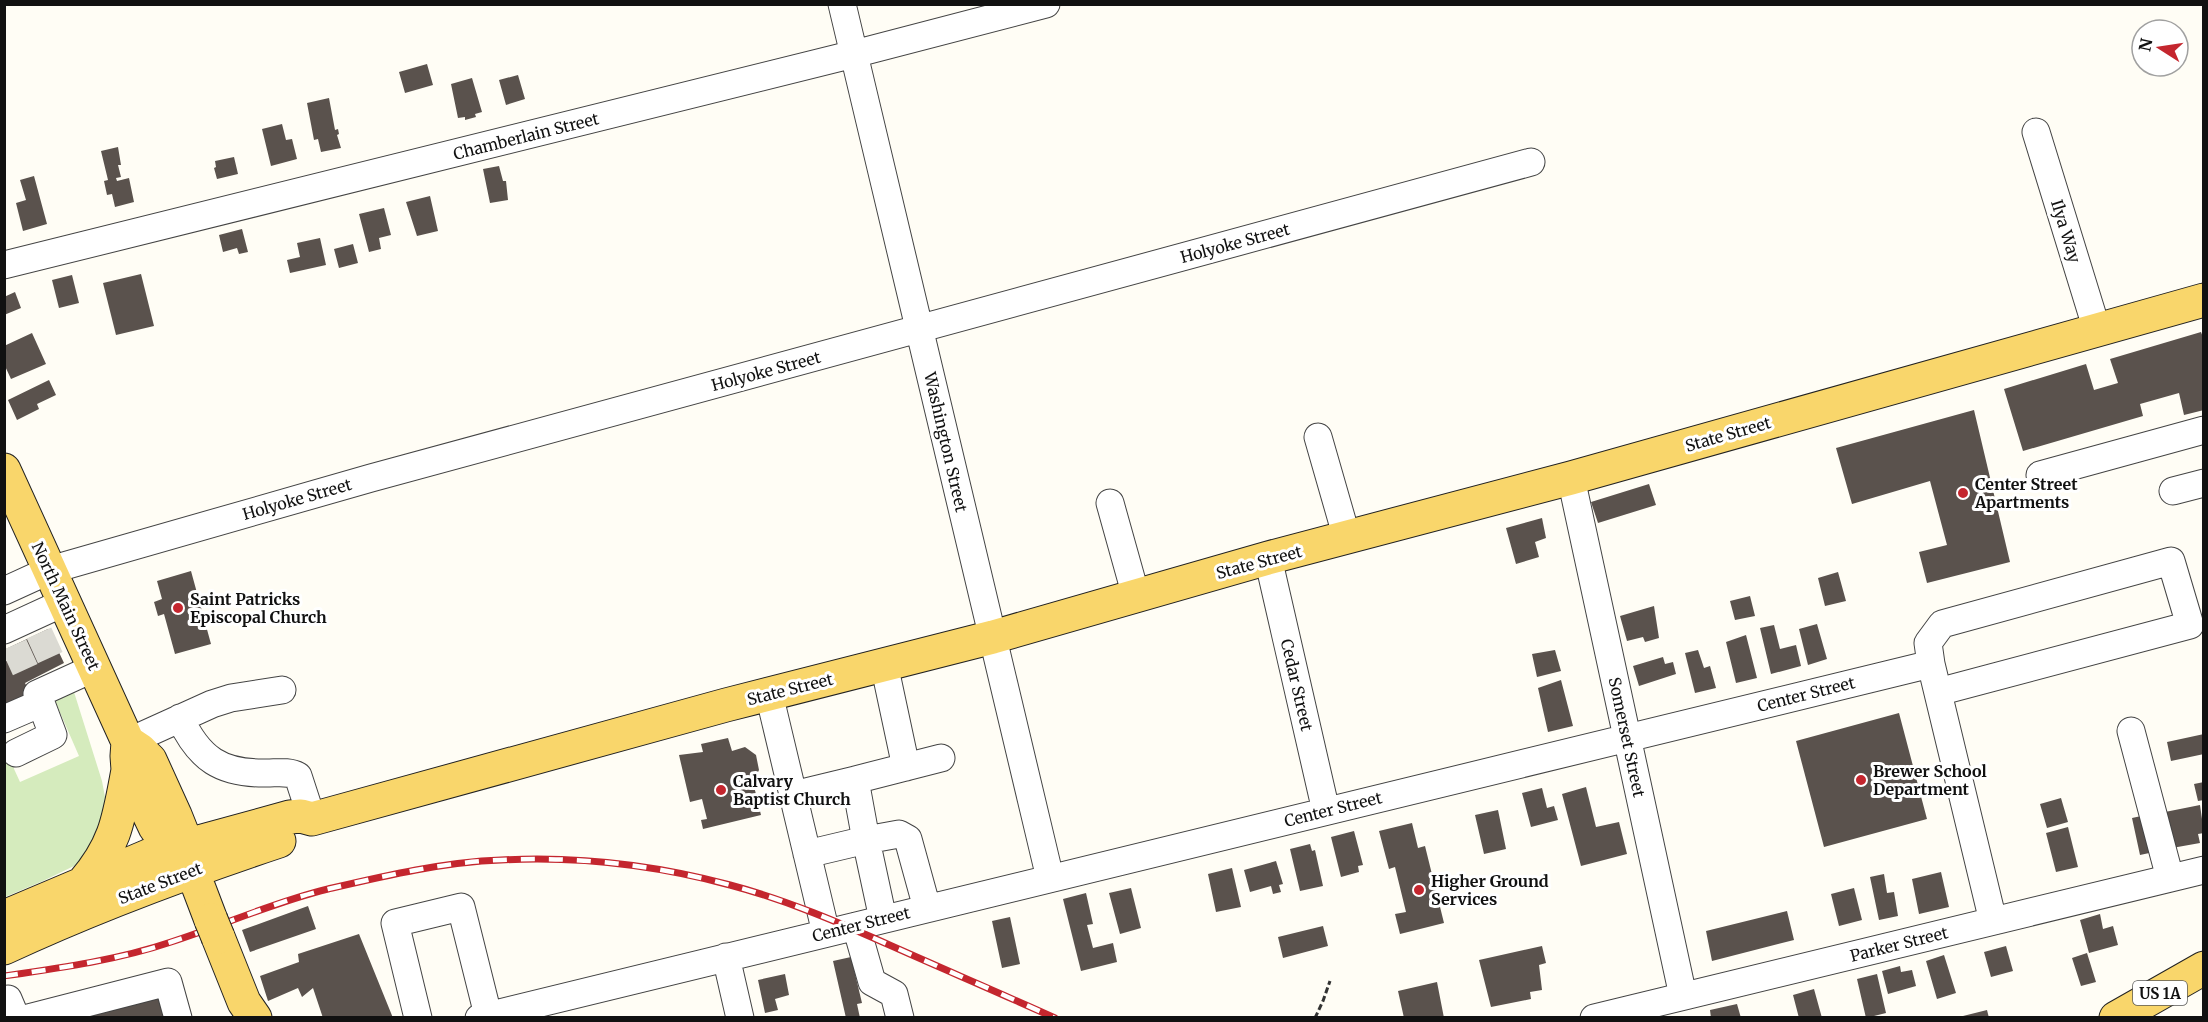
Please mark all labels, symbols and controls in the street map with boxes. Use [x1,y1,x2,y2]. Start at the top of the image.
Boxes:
north arrow [2130,18,2190,78]
text: N [2134,36,2156,53]
street label: Chamberlain Street [451,108,602,164]
street label: Ilya Way [2047,197,2085,266]
street label: Holyoke Street [1178,219,1293,267]
street label: Holyoke Street [709,347,824,395]
street label: Washington Street [920,369,972,515]
street label: State Street [1683,412,1774,456]
street label: Holyoke Street [240,474,355,524]
place label: Center Street Apartments [1974,474,2078,512]
marker: Center Street Apartments [1956,486,1970,500]
street label: North Main Street [28,539,105,674]
street label: State Street [1214,541,1305,583]
place label: Saint Patricks Episcopal Church [190,589,327,627]
marker: Saint Patricks Episcopal Church [171,601,185,615]
street label: Cedar Street [1277,637,1317,734]
street label: State Street [745,668,836,709]
street label: Center Street [1755,672,1858,716]
street label: Somerset Street [1605,675,1650,800]
place label: Brewer School Department [1873,761,1987,799]
place label: Calvary Baptist Church [733,771,851,809]
marker: Brewer School Department [1854,773,1868,787]
marker: Calvary Baptist Church [714,783,728,797]
street label: Center Street [1282,787,1385,831]
street label: State Street [115,858,205,908]
place label: Higher Ground Services [1431,871,1549,909]
marker: Higher Ground Services [1412,883,1426,897]
street label: Center Street [810,902,913,946]
street label: Parker Street [1848,922,1951,966]
road number: US 1A [2133,981,2187,1005]

